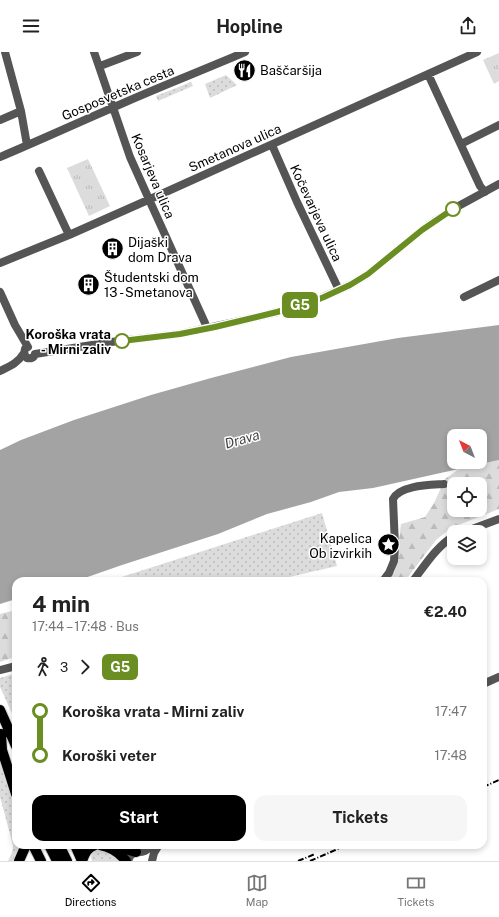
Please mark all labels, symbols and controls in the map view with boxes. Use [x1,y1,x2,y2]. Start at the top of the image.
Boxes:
icon: menu [20,15,42,37]
icon: share [457,15,479,37]
text: Hopline [216,16,283,37]
restaurant icon: Baščaršija [231,57,257,83]
street label: Gosposvetska cesta [60,63,176,123]
place label: Baščaršija [260,63,322,78]
street label: Smetanova ulica [186,121,284,175]
street label: Kosarjeva ulica [128,131,178,221]
street label: Kočevarjeva ulica [287,162,345,264]
unlabelled marker [445,201,461,217]
place label: Dijaški dom Drava [128,235,192,265]
building icon: Dijaški dom Drava [99,236,125,262]
place label: Študentski dom 13 - Smetanova [104,270,199,300]
building icon: Študentski dom 13 - Smetanova [75,271,101,297]
line badge: G5 [282,292,318,318]
text: G5 [290,297,310,313]
place label: Koroška vrata - Mirni zaliv [26,327,111,357]
marker: Koroška vrata - Mirni zaliv [114,333,130,349]
water label: Drava [223,426,261,452]
north arrow [447,429,487,469]
map controls [447,429,487,565]
button: locate [447,477,487,517]
button: layers [447,525,487,565]
place label: Kapelica Ob izvirkih [309,531,372,561]
place icon: Kapelica Ob izvirkih [375,532,401,558]
text: 4 min [32,591,90,617]
text: €2.40 [424,603,467,620]
text: 17:44 – 17:48 · Bus [32,619,139,634]
icon: walk [32,656,54,678]
icon: forward [74,656,96,678]
text: G5 [110,659,130,675]
text: 3 [60,660,68,675]
text: Koroška vrata - Mirni zaliv [62,703,244,720]
text: 17:47 [435,704,467,719]
text: Koroški veter [62,747,156,764]
text: 17:48 [434,748,467,763]
button: Start [32,795,246,841]
button: Tickets [254,795,467,841]
tab: Directions [65,872,116,908]
tab: Map [246,872,268,908]
tab: Tickets [397,872,434,908]

